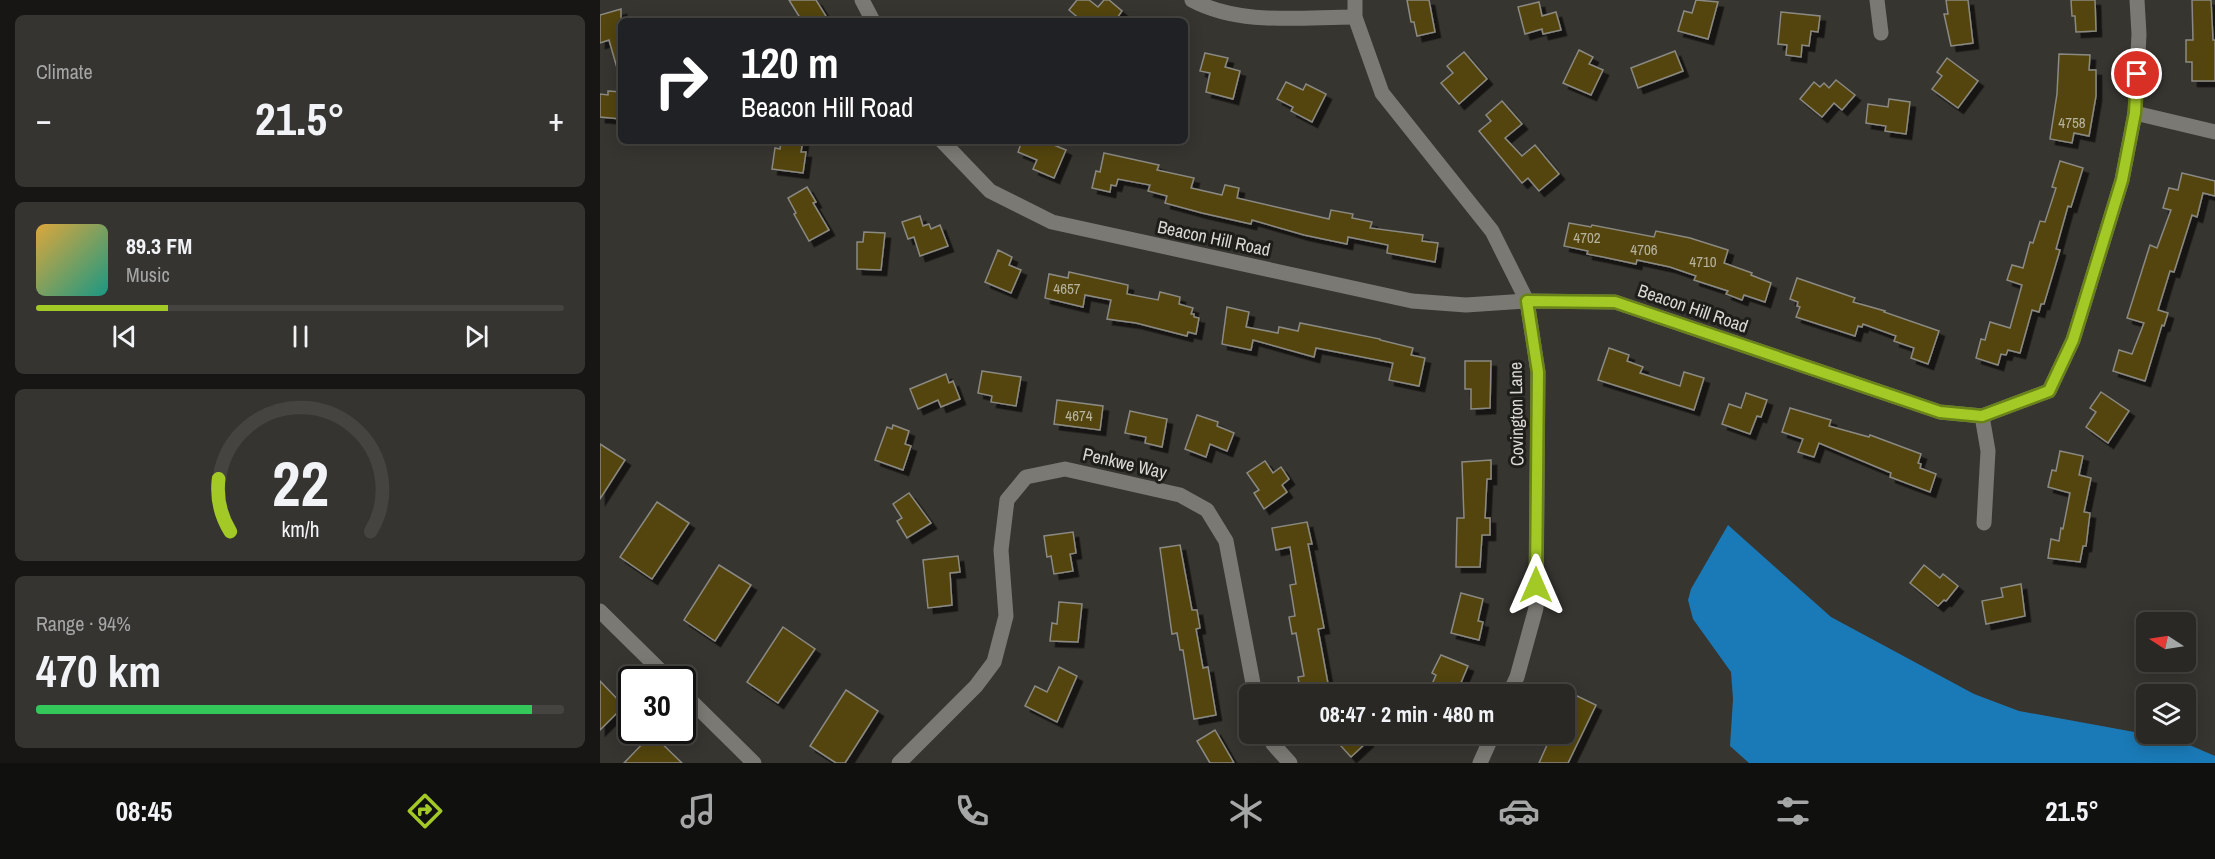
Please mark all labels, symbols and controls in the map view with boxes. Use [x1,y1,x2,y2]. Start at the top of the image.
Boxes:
text: 120 m [741,35,839,91]
icon: right [642,42,720,120]
pin [2111,48,2162,99]
icon: arrive [2120,57,2153,90]
text: Climate [36,58,93,85]
text: 21.5° [255,88,345,149]
text: Beacon Hill Road [741,89,913,125]
text: − [36,97,52,141]
text: + [548,97,564,141]
house number: 4758 [2058,112,2086,133]
street label: Beacon Hill Road [1155,214,1273,262]
house number: 4702 [1573,227,1601,248]
text: 89.3 FM [126,231,192,261]
house number: 4706 [1630,239,1658,260]
house number: 4710 [1689,251,1717,272]
text: Music [126,261,170,288]
street label: Beacon Hill Road [1635,277,1751,339]
house number: 4657 [1053,278,1081,299]
icon: previous [108,320,141,353]
icon: pause [284,320,317,353]
icon: next [460,320,493,353]
street label: Covington Lane [1503,362,1529,466]
house number: 4674 [1065,405,1093,426]
text: 22 [272,441,328,525]
street label: Penkwe Way [1080,441,1170,485]
text: km/h [281,515,319,544]
position arrow [1504,553,1568,617]
text: Range · 94% [36,610,131,637]
north arrow [2136,612,2196,672]
map controls [2136,612,2196,744]
text: 470 km [36,640,161,701]
speed limit sign: 30 [618,666,696,744]
button: layers [2136,684,2196,744]
text: 08:47 · 2 min · 480 m [1320,699,1494,729]
icon: directions [404,790,446,832]
icon: music [677,790,719,832]
icon: phone [951,790,993,832]
icon: climate [1225,790,1267,832]
icon: car [1498,790,1540,832]
icon: filters [1772,790,1814,832]
text: 08:45 [116,793,172,829]
text: 21.5° [2045,793,2099,829]

